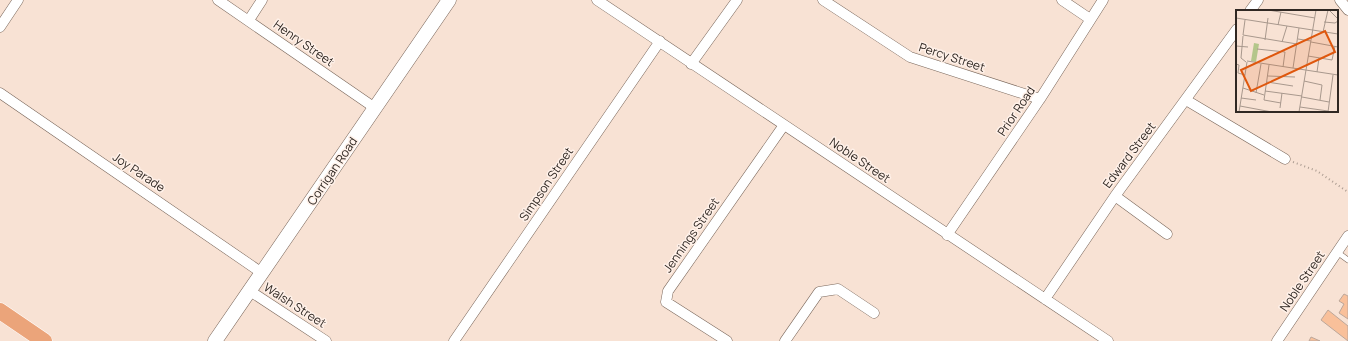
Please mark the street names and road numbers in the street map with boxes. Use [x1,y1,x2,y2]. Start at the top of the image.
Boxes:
street label: Henry Street [270,16,338,70]
street label: Percy Street [917,38,988,76]
street label: Prior Road [993,83,1039,139]
street label: Edward Street [1099,118,1160,191]
street label: Noble Street [826,133,894,187]
street label: Corrigan Road [303,134,361,208]
street label: Simpson Street [515,144,577,224]
street label: Joy Parade [110,148,168,196]
street label: Jennings Street [659,194,723,276]
street label: Noble Street [1275,247,1329,315]
street label: Walsh Street [260,278,330,332]

